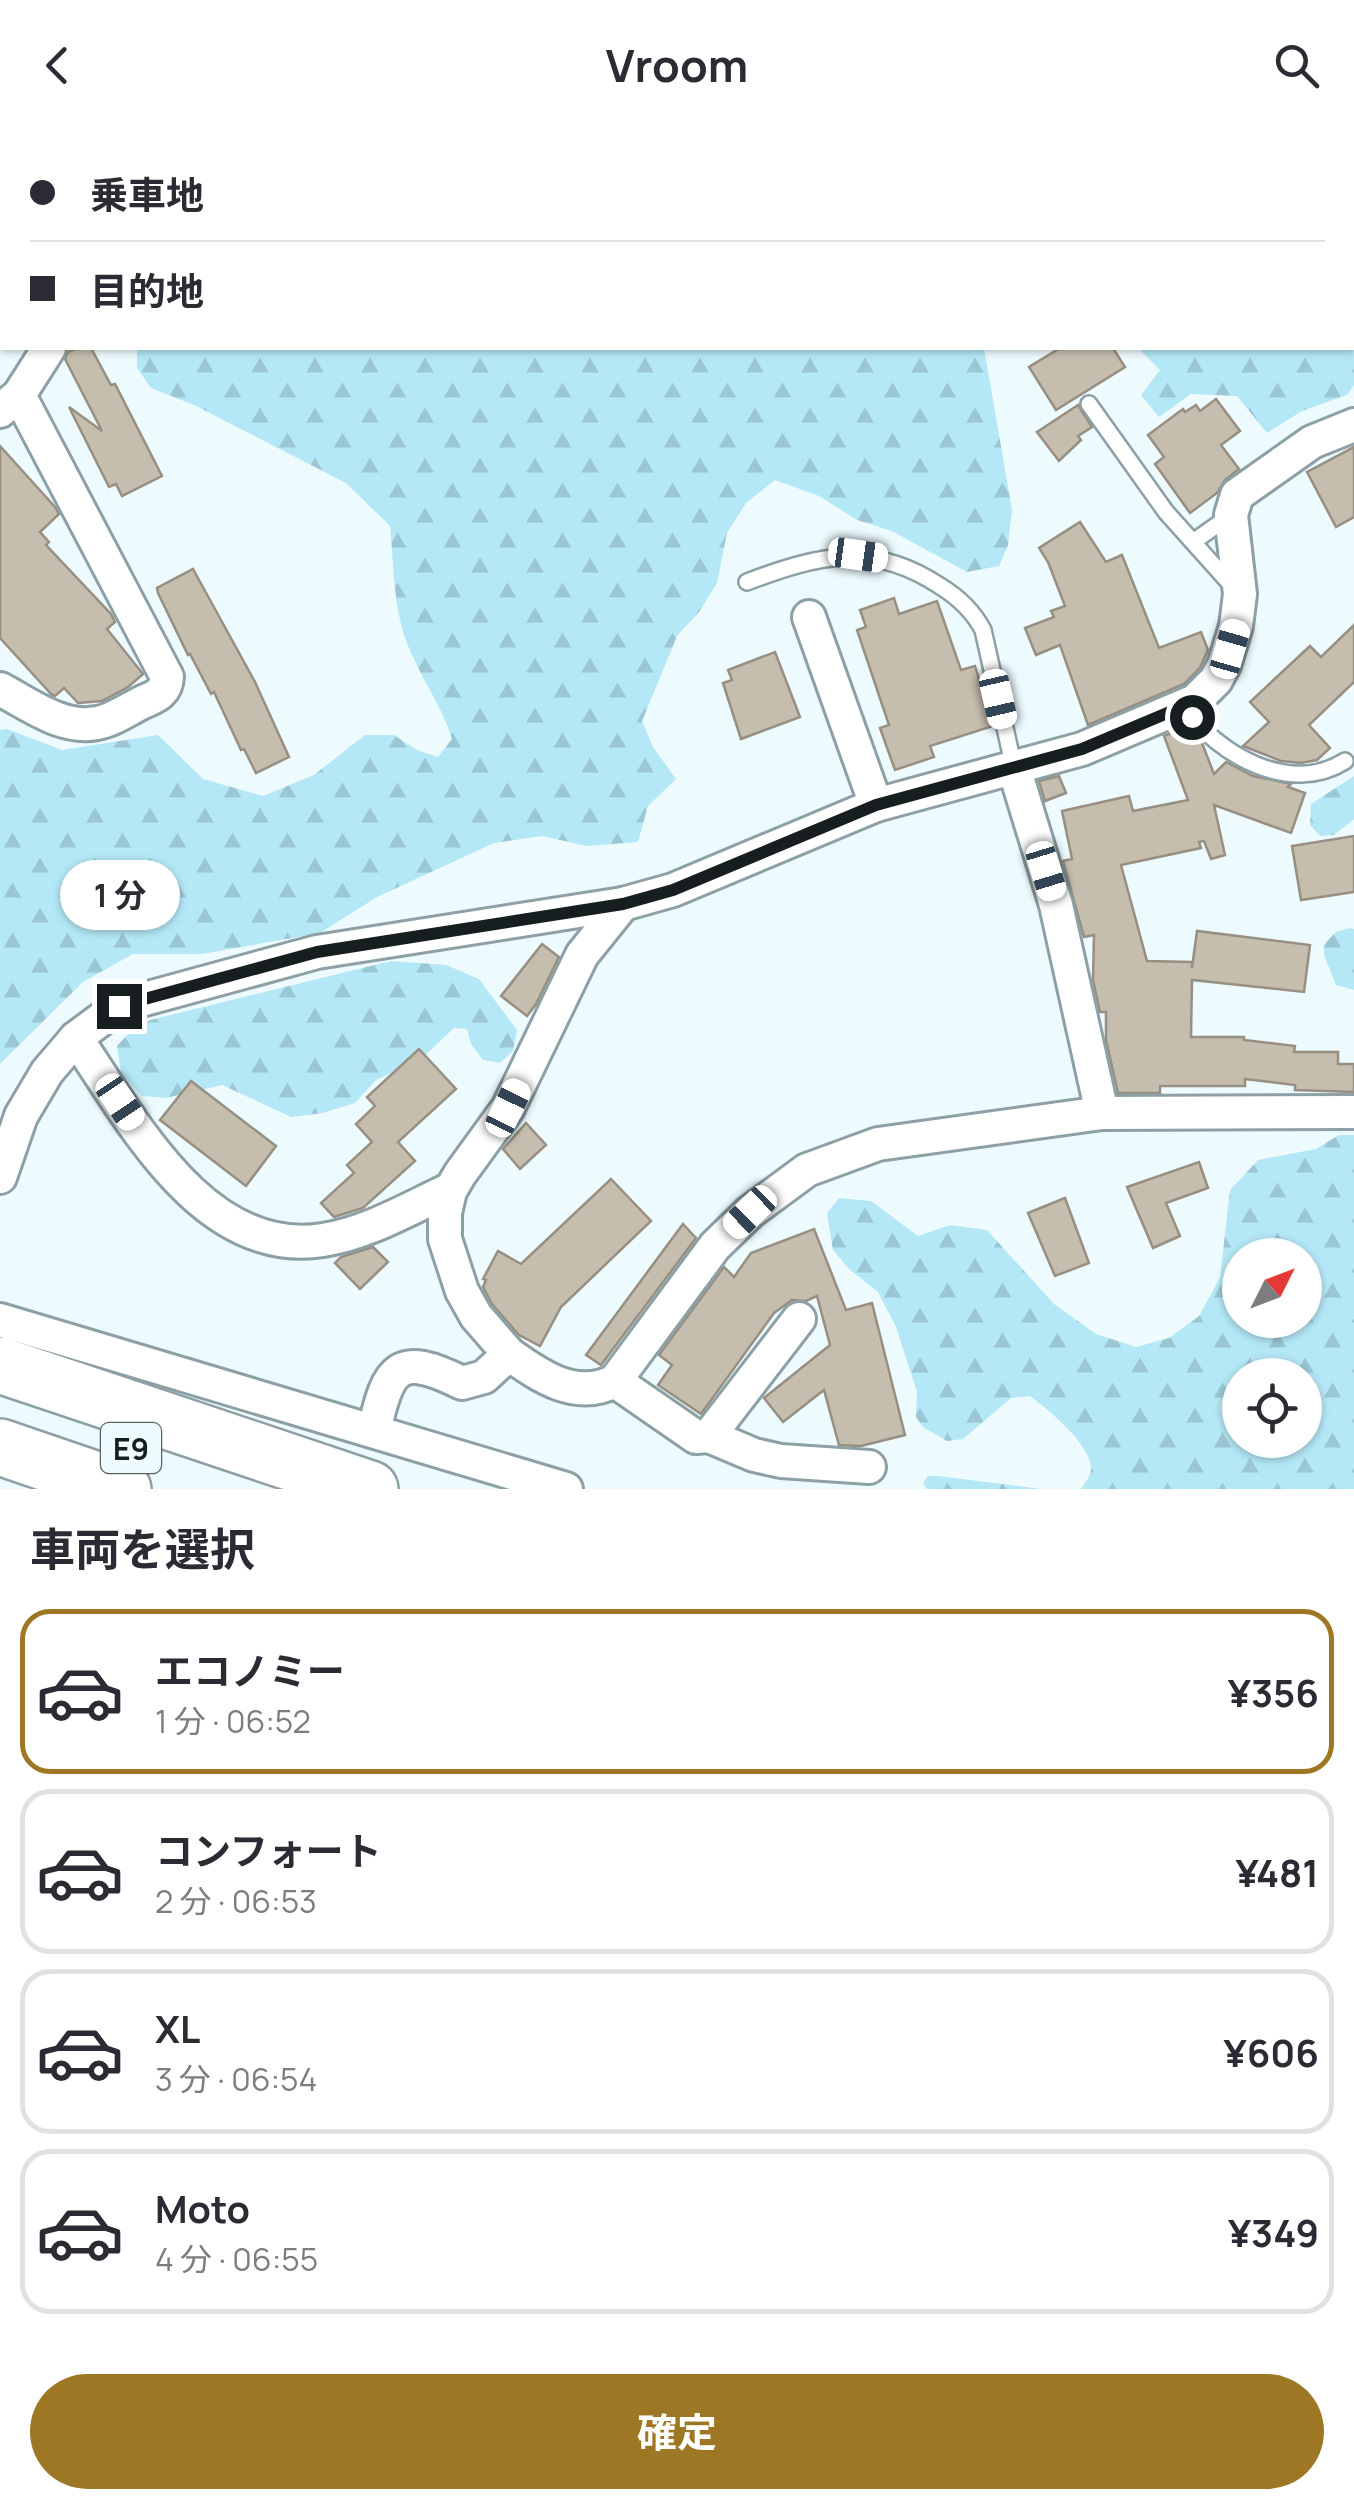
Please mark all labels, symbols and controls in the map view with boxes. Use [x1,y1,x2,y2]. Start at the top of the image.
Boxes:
text: Vroom [606,34,748,96]
icon: back [30,38,85,93]
icon: search [1269,38,1324,93]
text: 乗車地 [90,168,204,220]
text: 目的地 [90,264,204,316]
car [826,536,890,574]
car [1207,616,1253,682]
car [977,666,1019,732]
route start [1170,695,1215,740]
car [1023,838,1069,904]
callout: 1 分 [59,861,179,931]
text: 1 分 [94,873,146,917]
route end [97,984,142,1029]
car [91,1069,149,1135]
car [481,1074,535,1142]
car [718,1180,782,1244]
north arrow [1222,1238,1322,1338]
map controls [1222,1238,1322,1458]
button: locate [1222,1358,1322,1458]
road number: E9 [101,1423,161,1473]
text: 車両を選択 [30,1518,255,1580]
text: エコノミー [155,1644,345,1696]
icon: car [35,1647,125,1737]
text: ¥356 [1228,1666,1319,1718]
text: 1 分 · 06:52 [155,1699,311,1743]
text: コンフォート [155,1824,382,1876]
icon: car [35,1827,125,1917]
text: ¥481 [1235,1846,1319,1898]
text: 2 分 · 06:53 [155,1879,317,1923]
text: XL [155,2002,200,2054]
icon: car [35,2007,125,2097]
text: ¥606 [1224,2026,1319,2078]
text: 3 分 · 06:54 [155,2057,317,2101]
text: Moto [155,2182,250,2234]
icon: car [35,2187,125,2277]
text: ¥349 [1228,2206,1319,2258]
text: 4 分 · 06:55 [155,2237,318,2281]
button: 確定 [30,2374,1324,2489]

